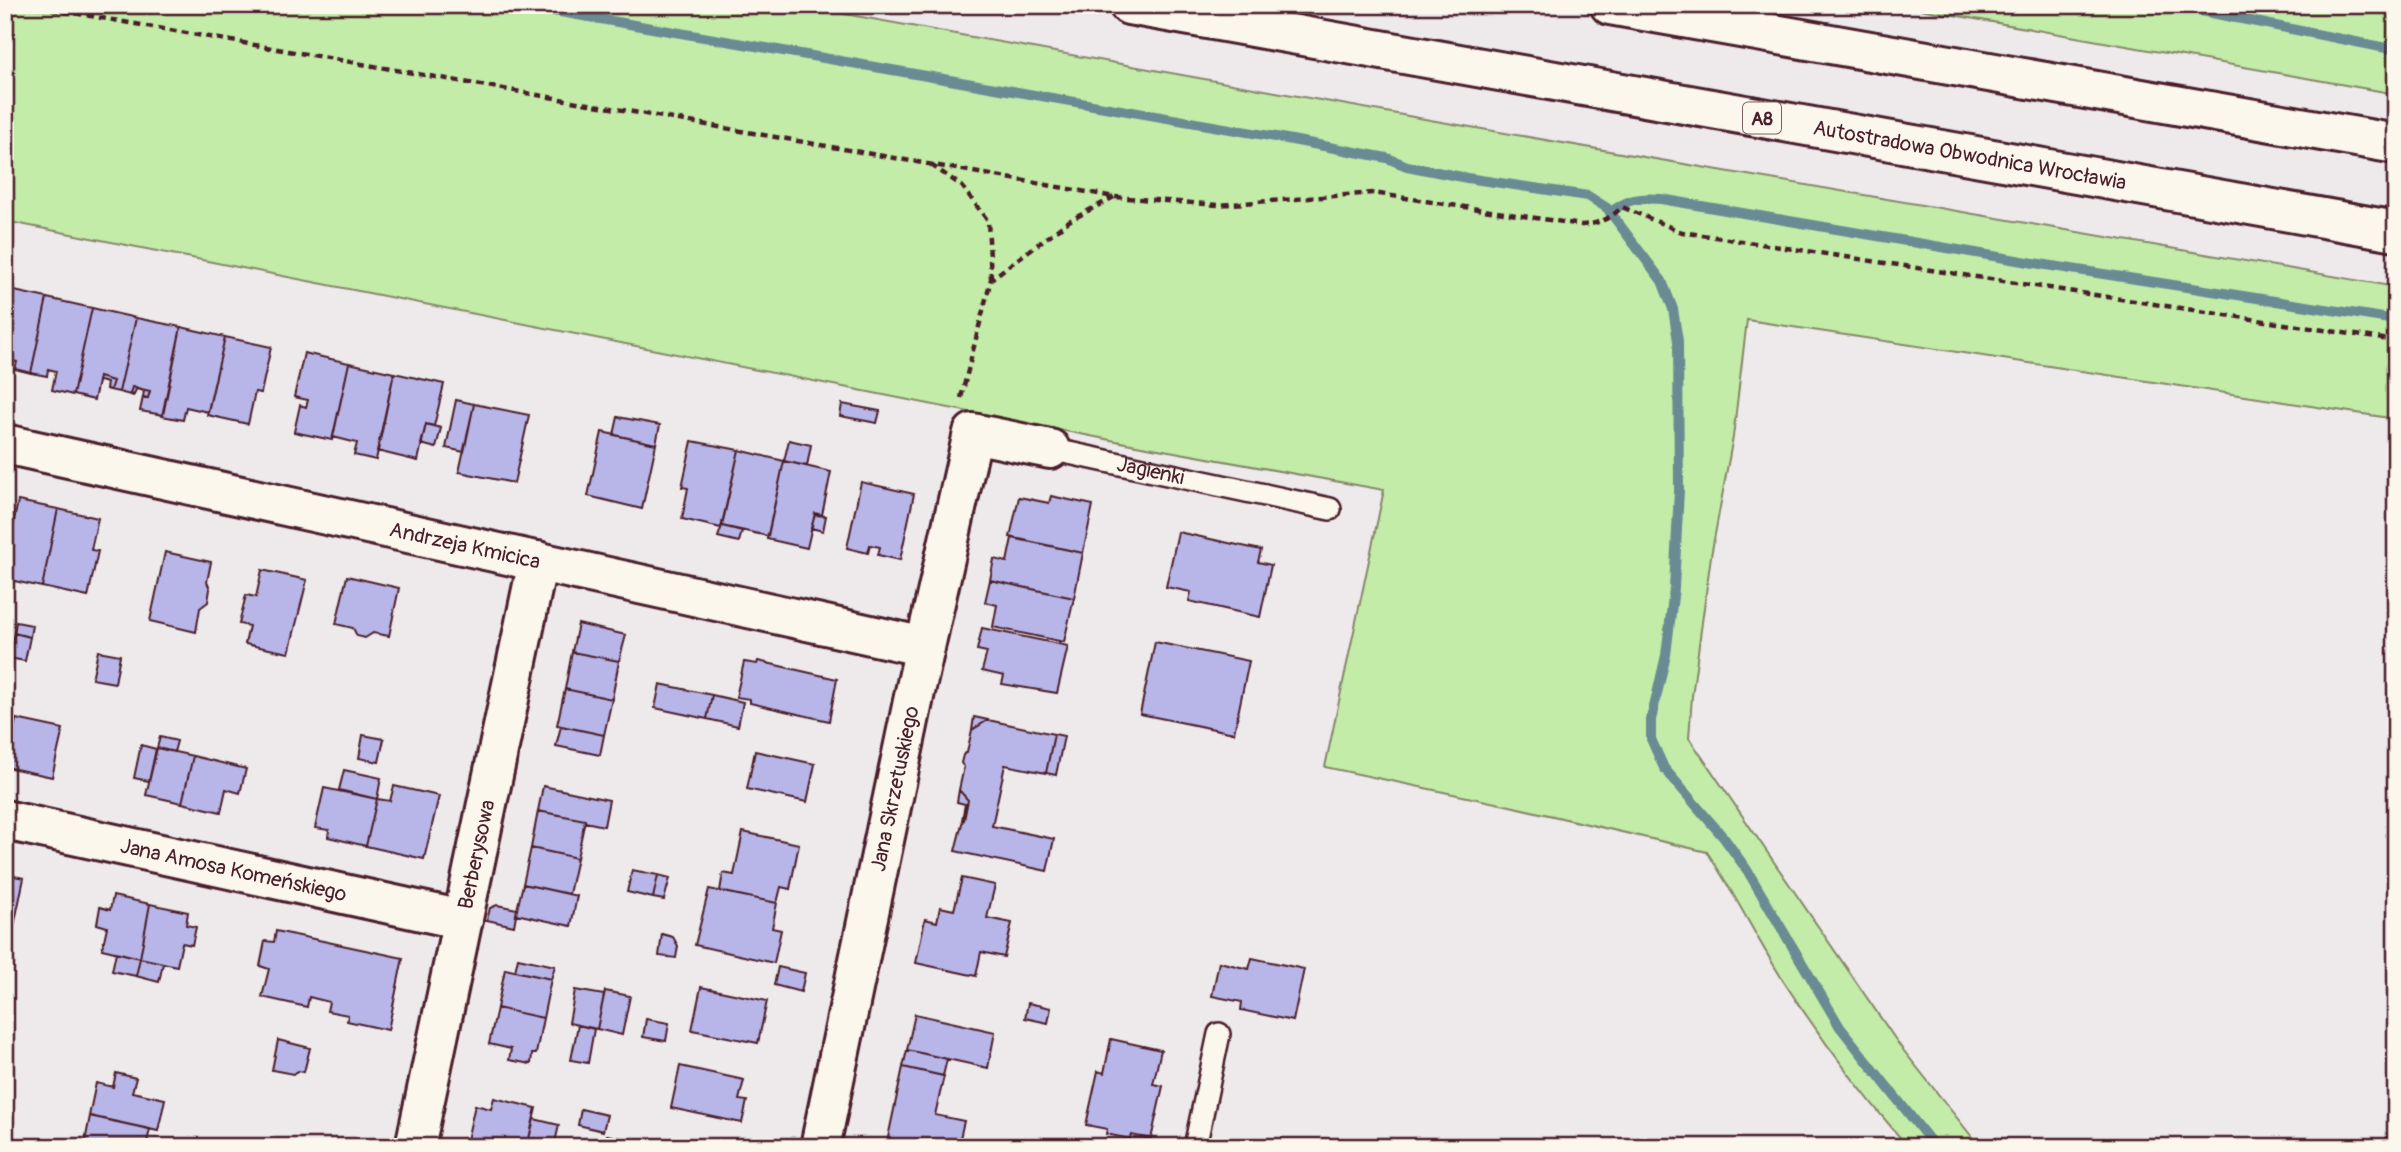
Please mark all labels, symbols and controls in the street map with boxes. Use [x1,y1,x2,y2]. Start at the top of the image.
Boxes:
road number: A8 [1743,102,1781,134]
street label: Autostradowa Obwodnica Wrocławia [1811,114,2128,197]
street label: Jagienki [1114,451,1187,491]
street label: Andrzeja Kmicica [387,516,543,576]
street label: Jana Skrzetuskiego [865,704,926,874]
street label: Berberysowa [452,797,502,912]
street label: Jana Amosa Komeńskiego [118,833,349,908]

